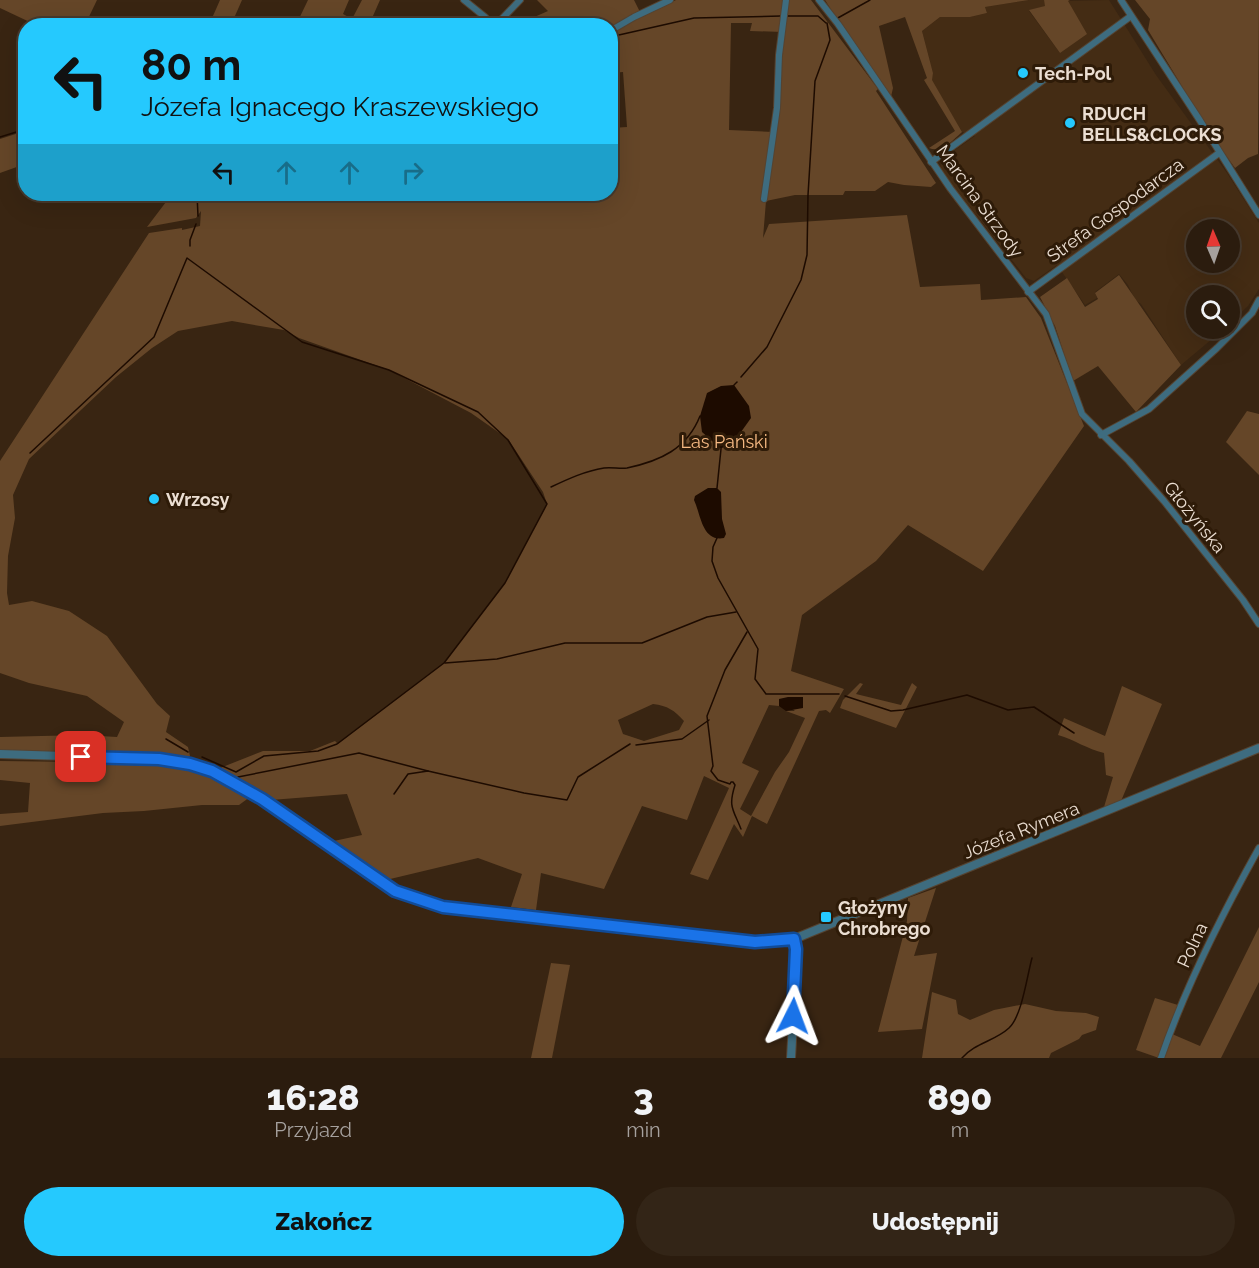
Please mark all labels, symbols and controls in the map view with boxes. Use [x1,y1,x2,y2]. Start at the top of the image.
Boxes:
text: 80 m [141,41,241,90]
icon: left [42,42,120,120]
place label: Tech-Pol [1035,63,1112,84]
marker: Tech-Pol [1016,66,1030,80]
text: Józefa Ignacego Kraszewskiego [141,91,539,122]
place label: RDUCH BELLS&CLOCKS [1082,103,1222,145]
marker: RDUCH BELLS&CLOCKS [1063,116,1077,130]
street label: Marcina Strzody [932,141,1028,261]
street label: Strefa Gospodarcza [1043,154,1187,266]
icon: left [207,156,240,189]
icon: ahead [270,156,303,189]
icon: ahead [333,156,366,189]
icon: right [396,156,429,189]
north arrow [1186,219,1240,273]
map controls [1186,219,1240,339]
button: search [1186,285,1240,339]
park label: Las Pański [680,431,768,452]
street label: Głożyńska [1160,477,1230,557]
place label: Wrzosy [166,489,229,510]
marker: Wrzosy [147,492,161,506]
pin [55,731,106,782]
icon: arrive [64,740,97,773]
street label: Józefa Rymera [960,797,1082,863]
place label: Głożyny Chrobrego [838,897,930,939]
marker: Głożyny Chrobrego [819,910,833,924]
street label: Polna [1173,919,1211,971]
position arrow [761,984,825,1048]
text: 16:28 [267,1076,360,1118]
text: 3 [633,1076,654,1118]
text: 890 [927,1076,992,1118]
text: Przyjazd [274,1118,352,1142]
text: min [626,1118,661,1142]
text: m [951,1118,969,1142]
button: Zakończ [24,1187,624,1256]
button: Udostępnij [636,1187,1235,1256]

